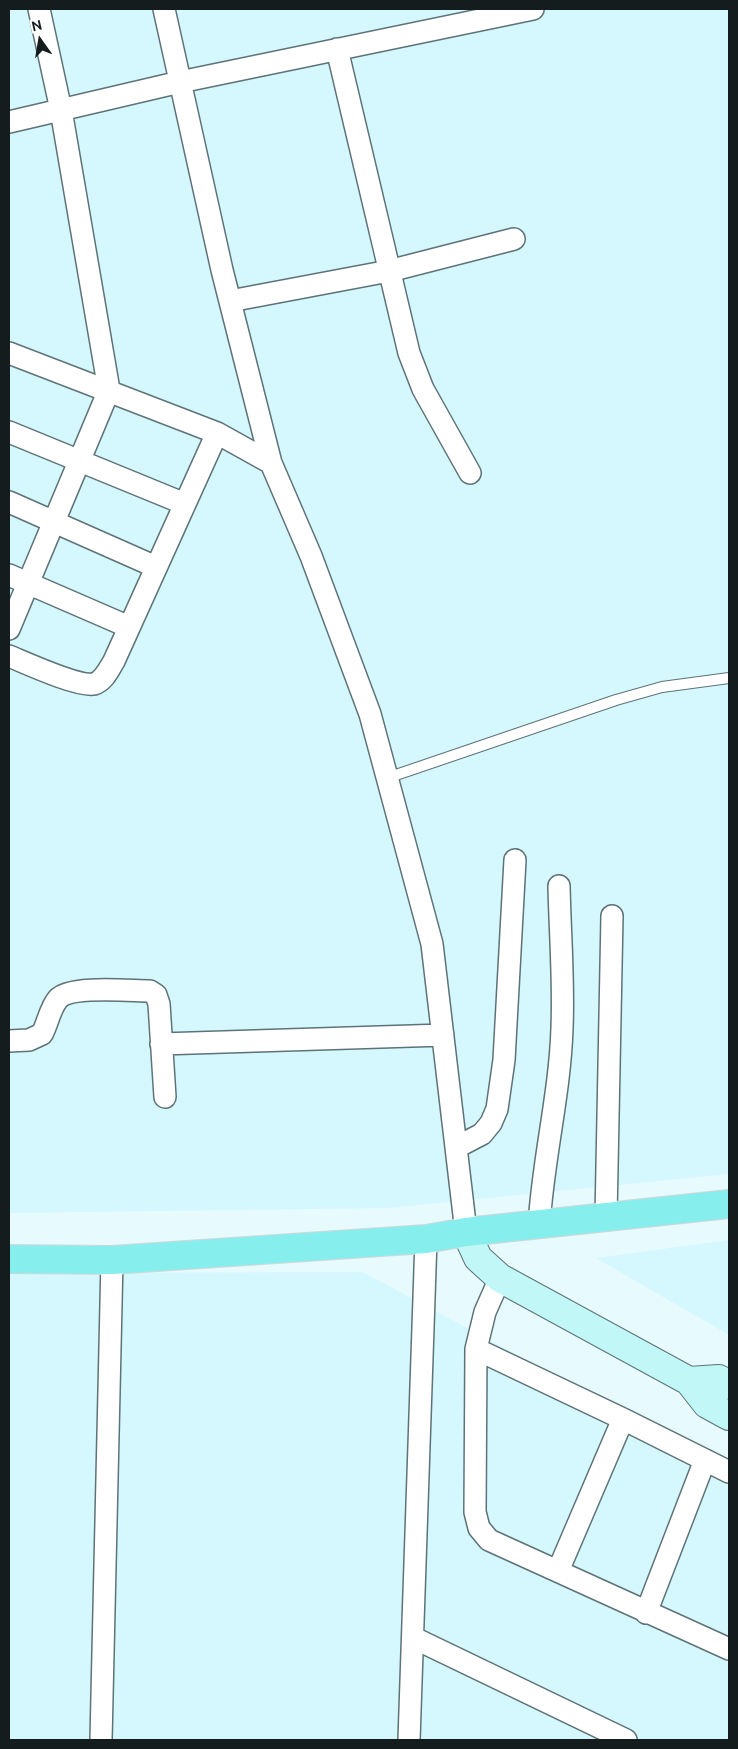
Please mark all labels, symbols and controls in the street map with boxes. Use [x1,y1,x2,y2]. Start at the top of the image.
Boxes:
north arrow [15,15,65,65]
text: N [30,16,44,34]

